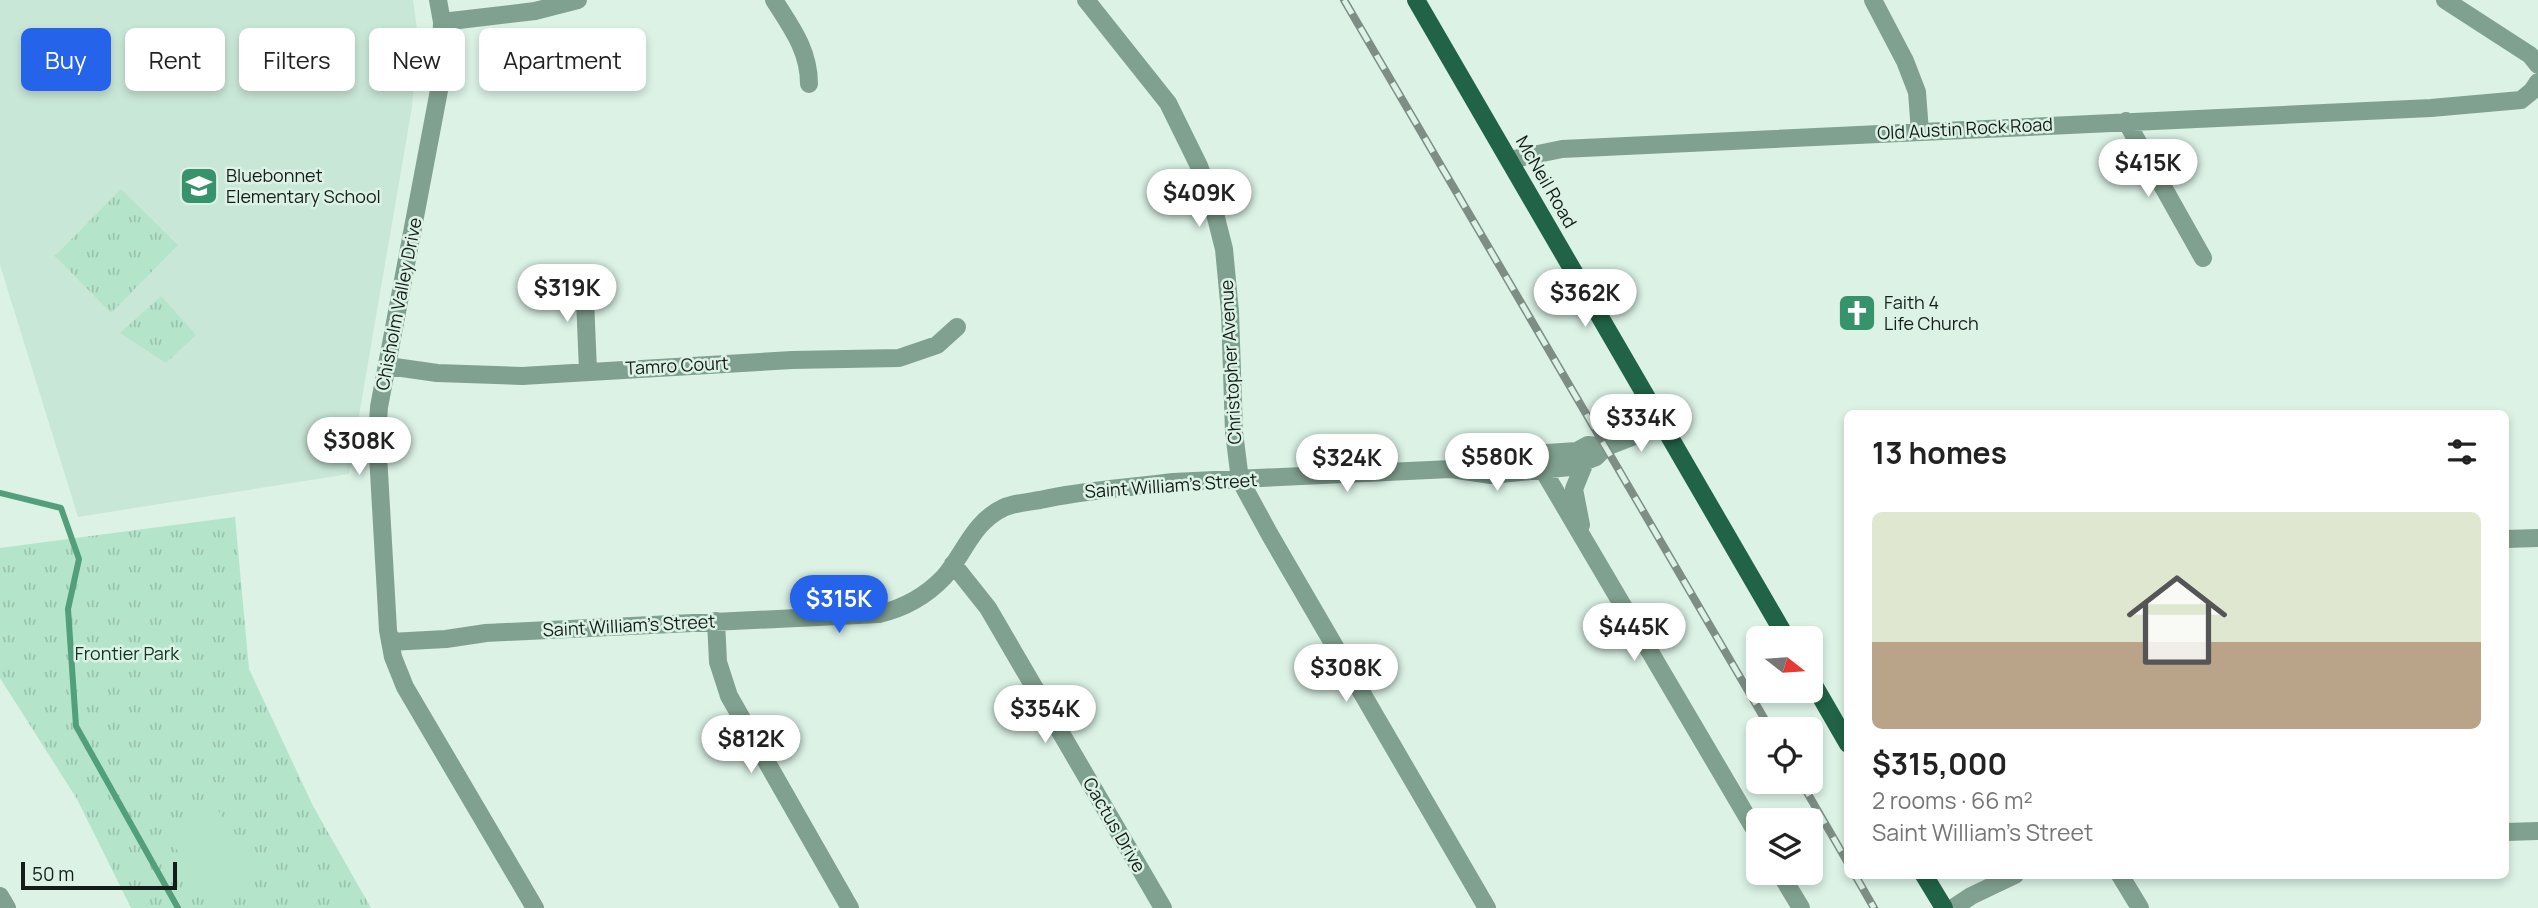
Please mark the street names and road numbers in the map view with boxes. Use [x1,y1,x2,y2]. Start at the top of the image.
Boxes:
street label: Old Austin Rock Road [1876,111,2053,145]
street label: McNeil Road [1511,131,1583,232]
street label: Chisholm Valley Drive [369,215,427,392]
street label: Christopher Avenue [1214,279,1246,445]
street label: Tamro Court [625,350,729,380]
street label: Saint William's Street [1084,467,1258,503]
street label: Saint William's Street [542,608,716,642]
street label: Cactus Drive [1078,773,1152,876]

